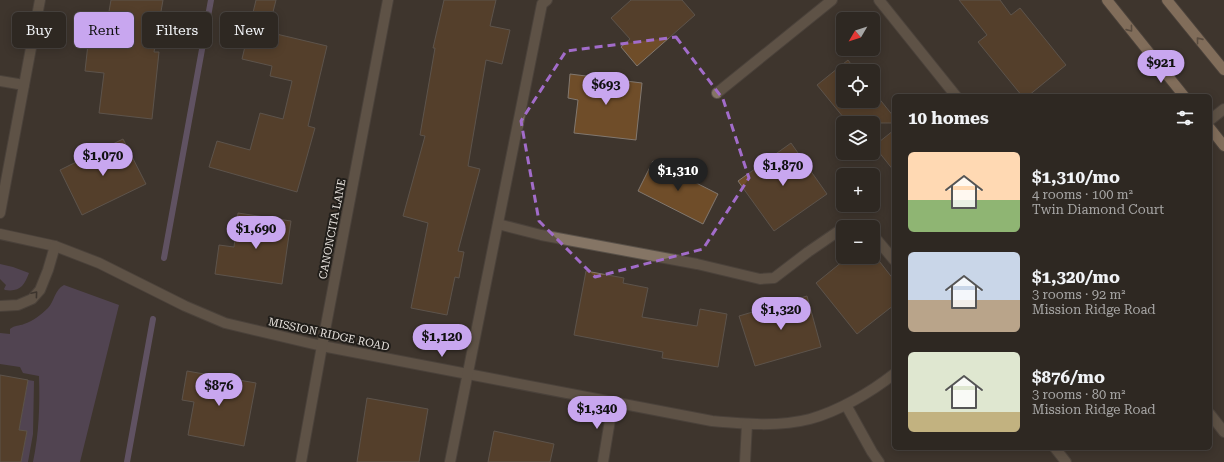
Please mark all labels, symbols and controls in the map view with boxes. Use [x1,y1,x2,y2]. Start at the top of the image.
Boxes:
chip: Buy [12,12,66,48]
chip: Rent [74,12,134,48]
chip: Filters [142,12,212,48]
chip: New [220,12,278,48]
north arrow [836,12,880,56]
map controls [836,12,880,264]
one-way arrow [1126,25,1133,32]
one-way arrow [1197,38,1204,45]
pin: $921 [1137,50,1185,84]
text: $921 [1146,55,1176,70]
button: locate [836,64,880,108]
pin: $693 [582,72,630,106]
text: $693 [591,77,621,92]
icon: filters [1174,107,1196,129]
text: 10 homes [908,108,989,128]
button: layers [836,116,880,160]
pin: $1,070 [70,143,136,177]
text: $1,070 [83,148,123,163]
pin: $1,870 [750,153,816,187]
pin: $1,310 [645,158,711,192]
text: $1,870 [763,158,803,173]
text: $1,310 [658,163,698,178]
text: $1,310/mo [1032,167,1120,187]
button: + [836,168,880,212]
icon: home [940,168,988,216]
street label: CANONCITA LANE [316,178,349,280]
text: 4 rooms · 100 m² [1032,187,1133,202]
text: Twin Diamond Court [1032,202,1164,217]
pin: $1,690 [223,216,289,250]
button: − [836,220,880,264]
text: $1,690 [236,221,276,236]
text: $1,320/mo [1032,267,1120,287]
icon: home [940,268,988,316]
text: 3 rooms · 92 m² [1032,287,1126,302]
one-way arrow [31,291,38,299]
pin: $1,320 [748,297,814,331]
text: $1,320 [761,302,801,317]
text: Mission Ridge Road [1032,302,1156,317]
street label: MISSION RIDGE ROAD [267,315,391,354]
pin: $1,120 [409,324,475,358]
text: $1,120 [422,329,462,344]
text: $876/mo [1032,367,1105,387]
icon: home [940,368,988,416]
pin: $876 [195,373,243,407]
text: $876 [204,378,234,393]
text: 3 rooms · 80 m² [1032,387,1126,402]
pin: $1,340 [564,396,630,430]
text: $1,340 [577,401,617,416]
text: Mission Ridge Road [1032,402,1156,417]

